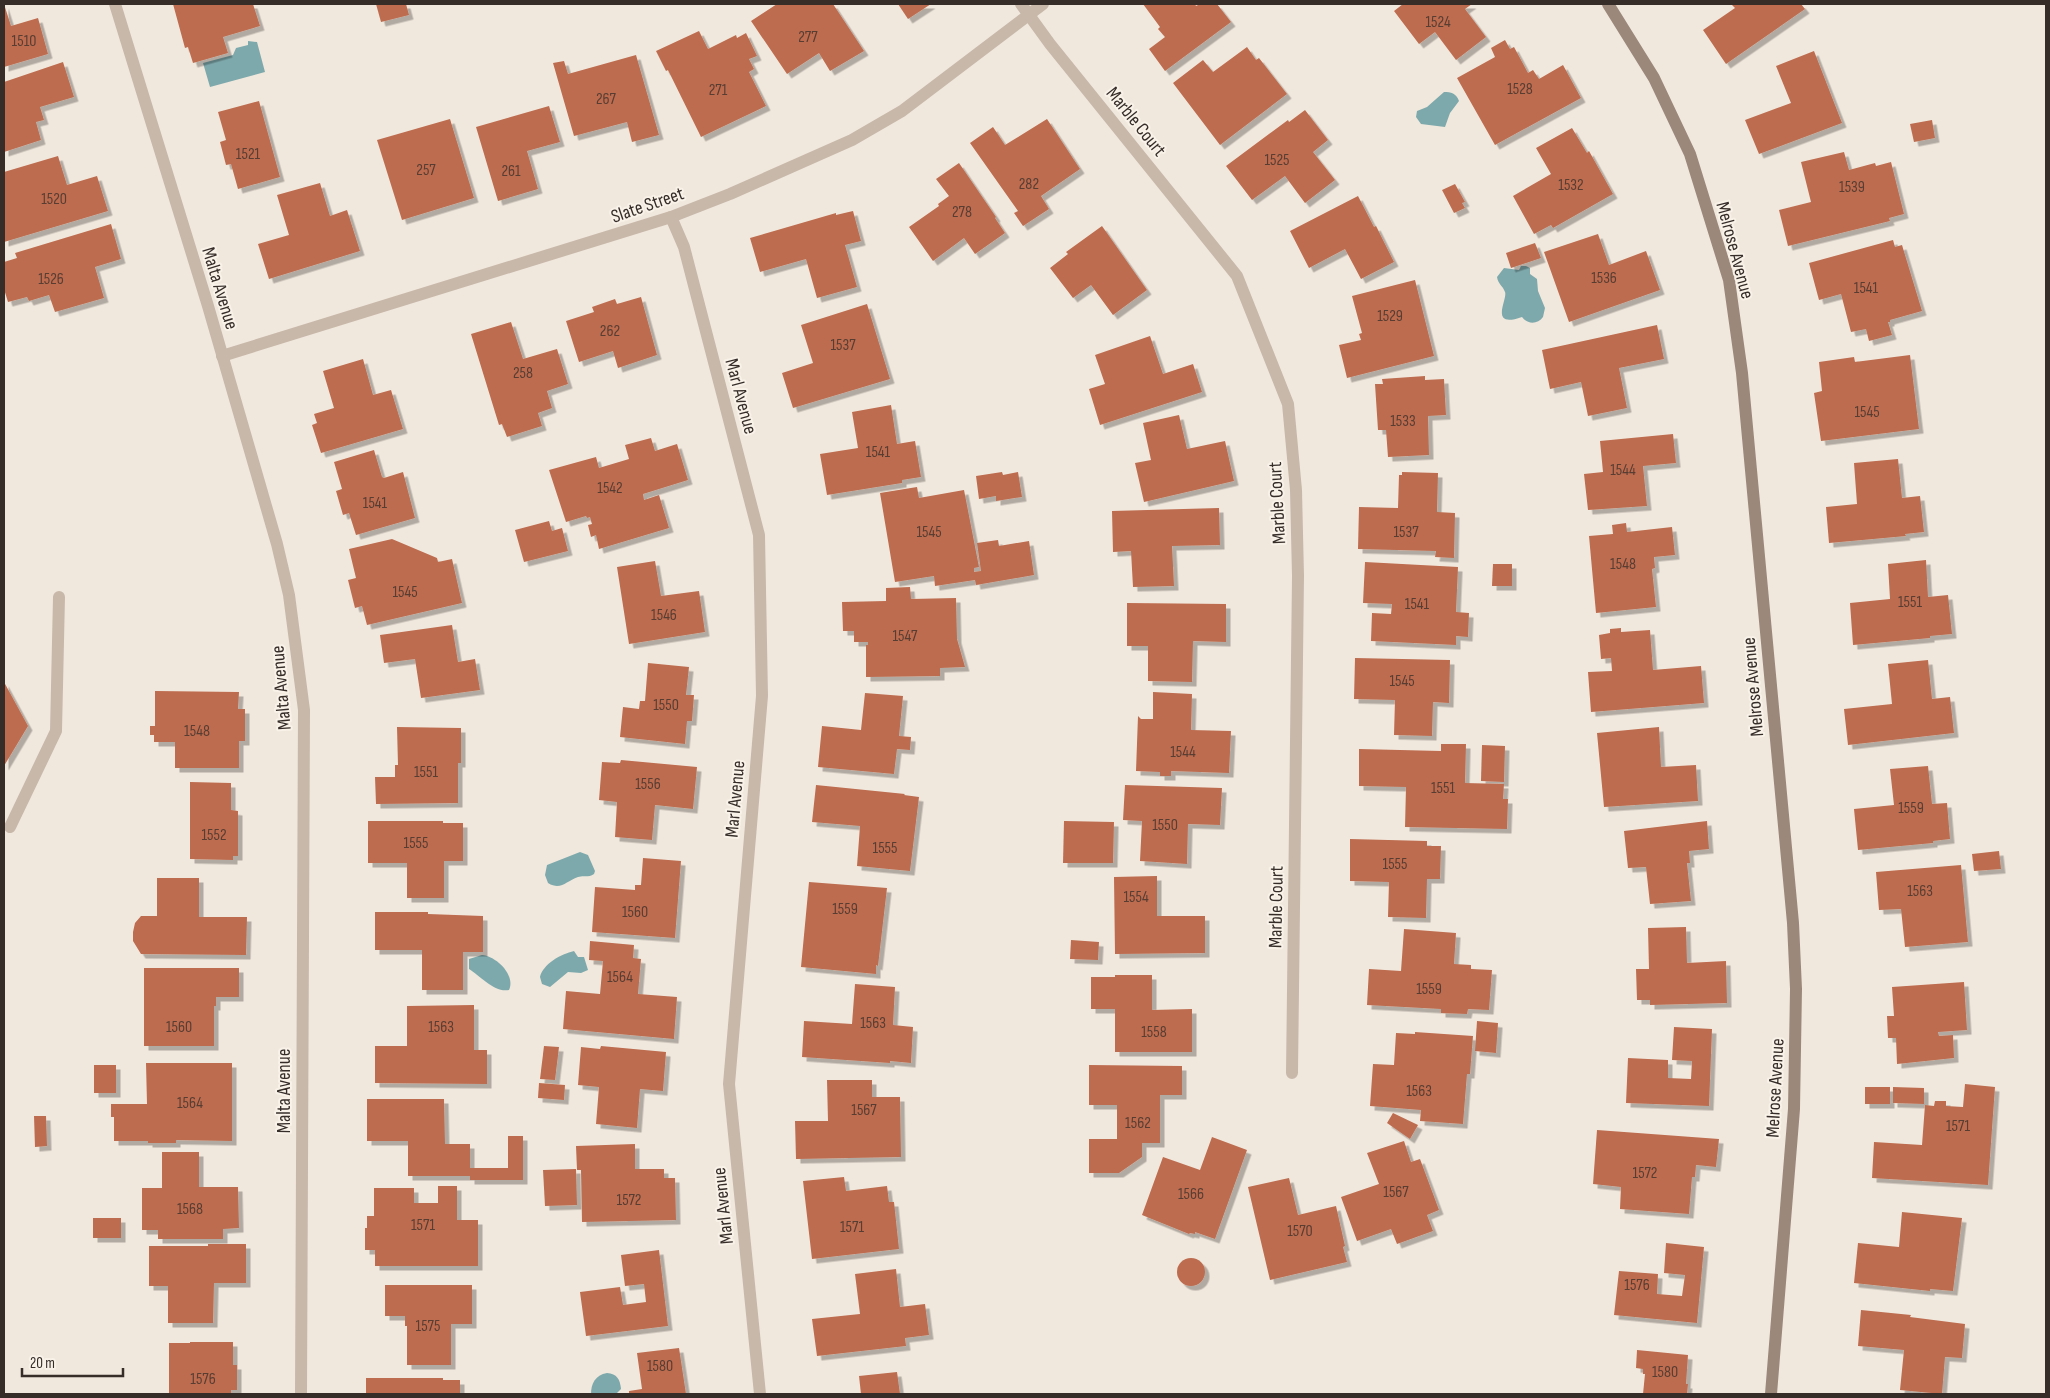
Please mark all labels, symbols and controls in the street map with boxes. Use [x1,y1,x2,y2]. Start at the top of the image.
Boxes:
house number: 1524 [1425,13,1451,32]
house number: 277 [798,28,818,47]
house number: 1510 [12,32,36,51]
house number: 1528 [1507,80,1533,99]
house number: 271 [709,81,728,100]
street label: Marble Court [1101,83,1171,161]
house number: 267 [596,90,617,109]
house number: 1521 [236,145,261,164]
house number: 1525 [1264,151,1290,170]
house number: 257 [416,161,436,180]
house number: 261 [501,162,521,181]
house number: 282 [1019,175,1039,194]
house number: 1532 [1558,176,1584,195]
house number: 1539 [1839,178,1865,197]
street label: Slate Street [608,182,687,229]
house number: 1520 [41,190,67,209]
street label: Melrose Avenue [1711,199,1759,301]
house number: 278 [952,203,972,222]
street label: Malta Avenue [196,245,243,332]
house number: 1536 [1591,269,1617,288]
house number: 1526 [38,270,64,289]
house number: 1541 [1854,279,1879,298]
house number: 1529 [1377,307,1403,326]
house number: 262 [600,322,620,341]
house number: 1537 [830,336,856,355]
street label: Marl Avenue [719,356,762,437]
house number: 258 [513,364,533,383]
house number: 1545 [1854,403,1880,422]
house number: 1533 [1390,412,1416,431]
house number: 1541 [866,443,891,462]
street label: Marble Court [1264,461,1291,545]
house number: 1544 [1610,461,1636,480]
house number: 1542 [597,479,623,498]
house number: 1541 [363,494,388,513]
house number: 1545 [916,523,942,542]
house number: 1537 [1393,523,1419,542]
house number: 1548 [1610,555,1636,574]
house number: 1545 [392,583,418,602]
house number: 1551 [1898,593,1922,612]
house number: 1541 [1405,595,1430,614]
house number: 1546 [651,606,677,625]
house number: 1547 [892,627,918,646]
street label: Melrose Avenue [1738,636,1769,737]
street label: Malta Avenue [266,645,297,731]
house number: 1545 [1389,672,1415,691]
house number: 1550 [653,696,679,715]
house number: 1548 [184,722,210,741]
house number: 1544 [1170,743,1196,762]
street label: Marl Avenue [721,760,750,839]
house number: 1551 [414,763,438,782]
house number: 1556 [635,775,661,794]
house number: 1551 [1431,779,1455,798]
house number: 1559 [1898,799,1924,818]
house number: 1550 [1152,816,1178,835]
house number: 1552 [201,826,227,845]
house number: 1555 [404,834,428,853]
house number: 1555 [873,839,897,858]
house number: 1555 [1383,855,1407,874]
street label: Marble Court [1264,865,1289,948]
house number: 1563 [1907,882,1933,901]
house number: 1554 [1123,888,1149,907]
house number: 1559 [832,900,858,919]
house number: 1560 [622,903,648,922]
house number: 1564 [607,968,633,987]
house number: 1559 [1416,980,1442,999]
house number: 1563 [860,1014,886,1033]
house number: 1560 [166,1018,192,1037]
house number: 1563 [428,1018,454,1037]
house number: 1558 [1141,1023,1167,1042]
street label: Melrose Avenue [1761,1038,1790,1138]
street label: Malta Avenue [273,1049,296,1133]
house number: 1563 [1406,1082,1432,1101]
house number: 1564 [177,1094,203,1113]
house number: 1567 [851,1101,877,1120]
house number: 1562 [1125,1114,1151,1133]
house number: 1571 [1946,1117,1970,1136]
house number: 1572 [1633,1164,1657,1183]
street label: Marl Avenue [708,1166,739,1245]
house number: 1567 [1383,1183,1409,1202]
house number: 1566 [1178,1185,1204,1204]
house number: 1572 [617,1191,641,1210]
house number: 1568 [177,1200,203,1219]
house number: 1571 [411,1216,435,1235]
house number: 1571 [840,1218,864,1237]
house number: 1570 [1287,1222,1313,1241]
house number: 1576 [1624,1276,1650,1295]
house number: 1575 [416,1317,440,1336]
scale bar [22,1346,124,1378]
text: 20 m [30,1354,55,1373]
house number: 1580 [647,1357,673,1376]
house number: 1580 [1652,1363,1678,1382]
house number: 1576 [190,1370,216,1389]

